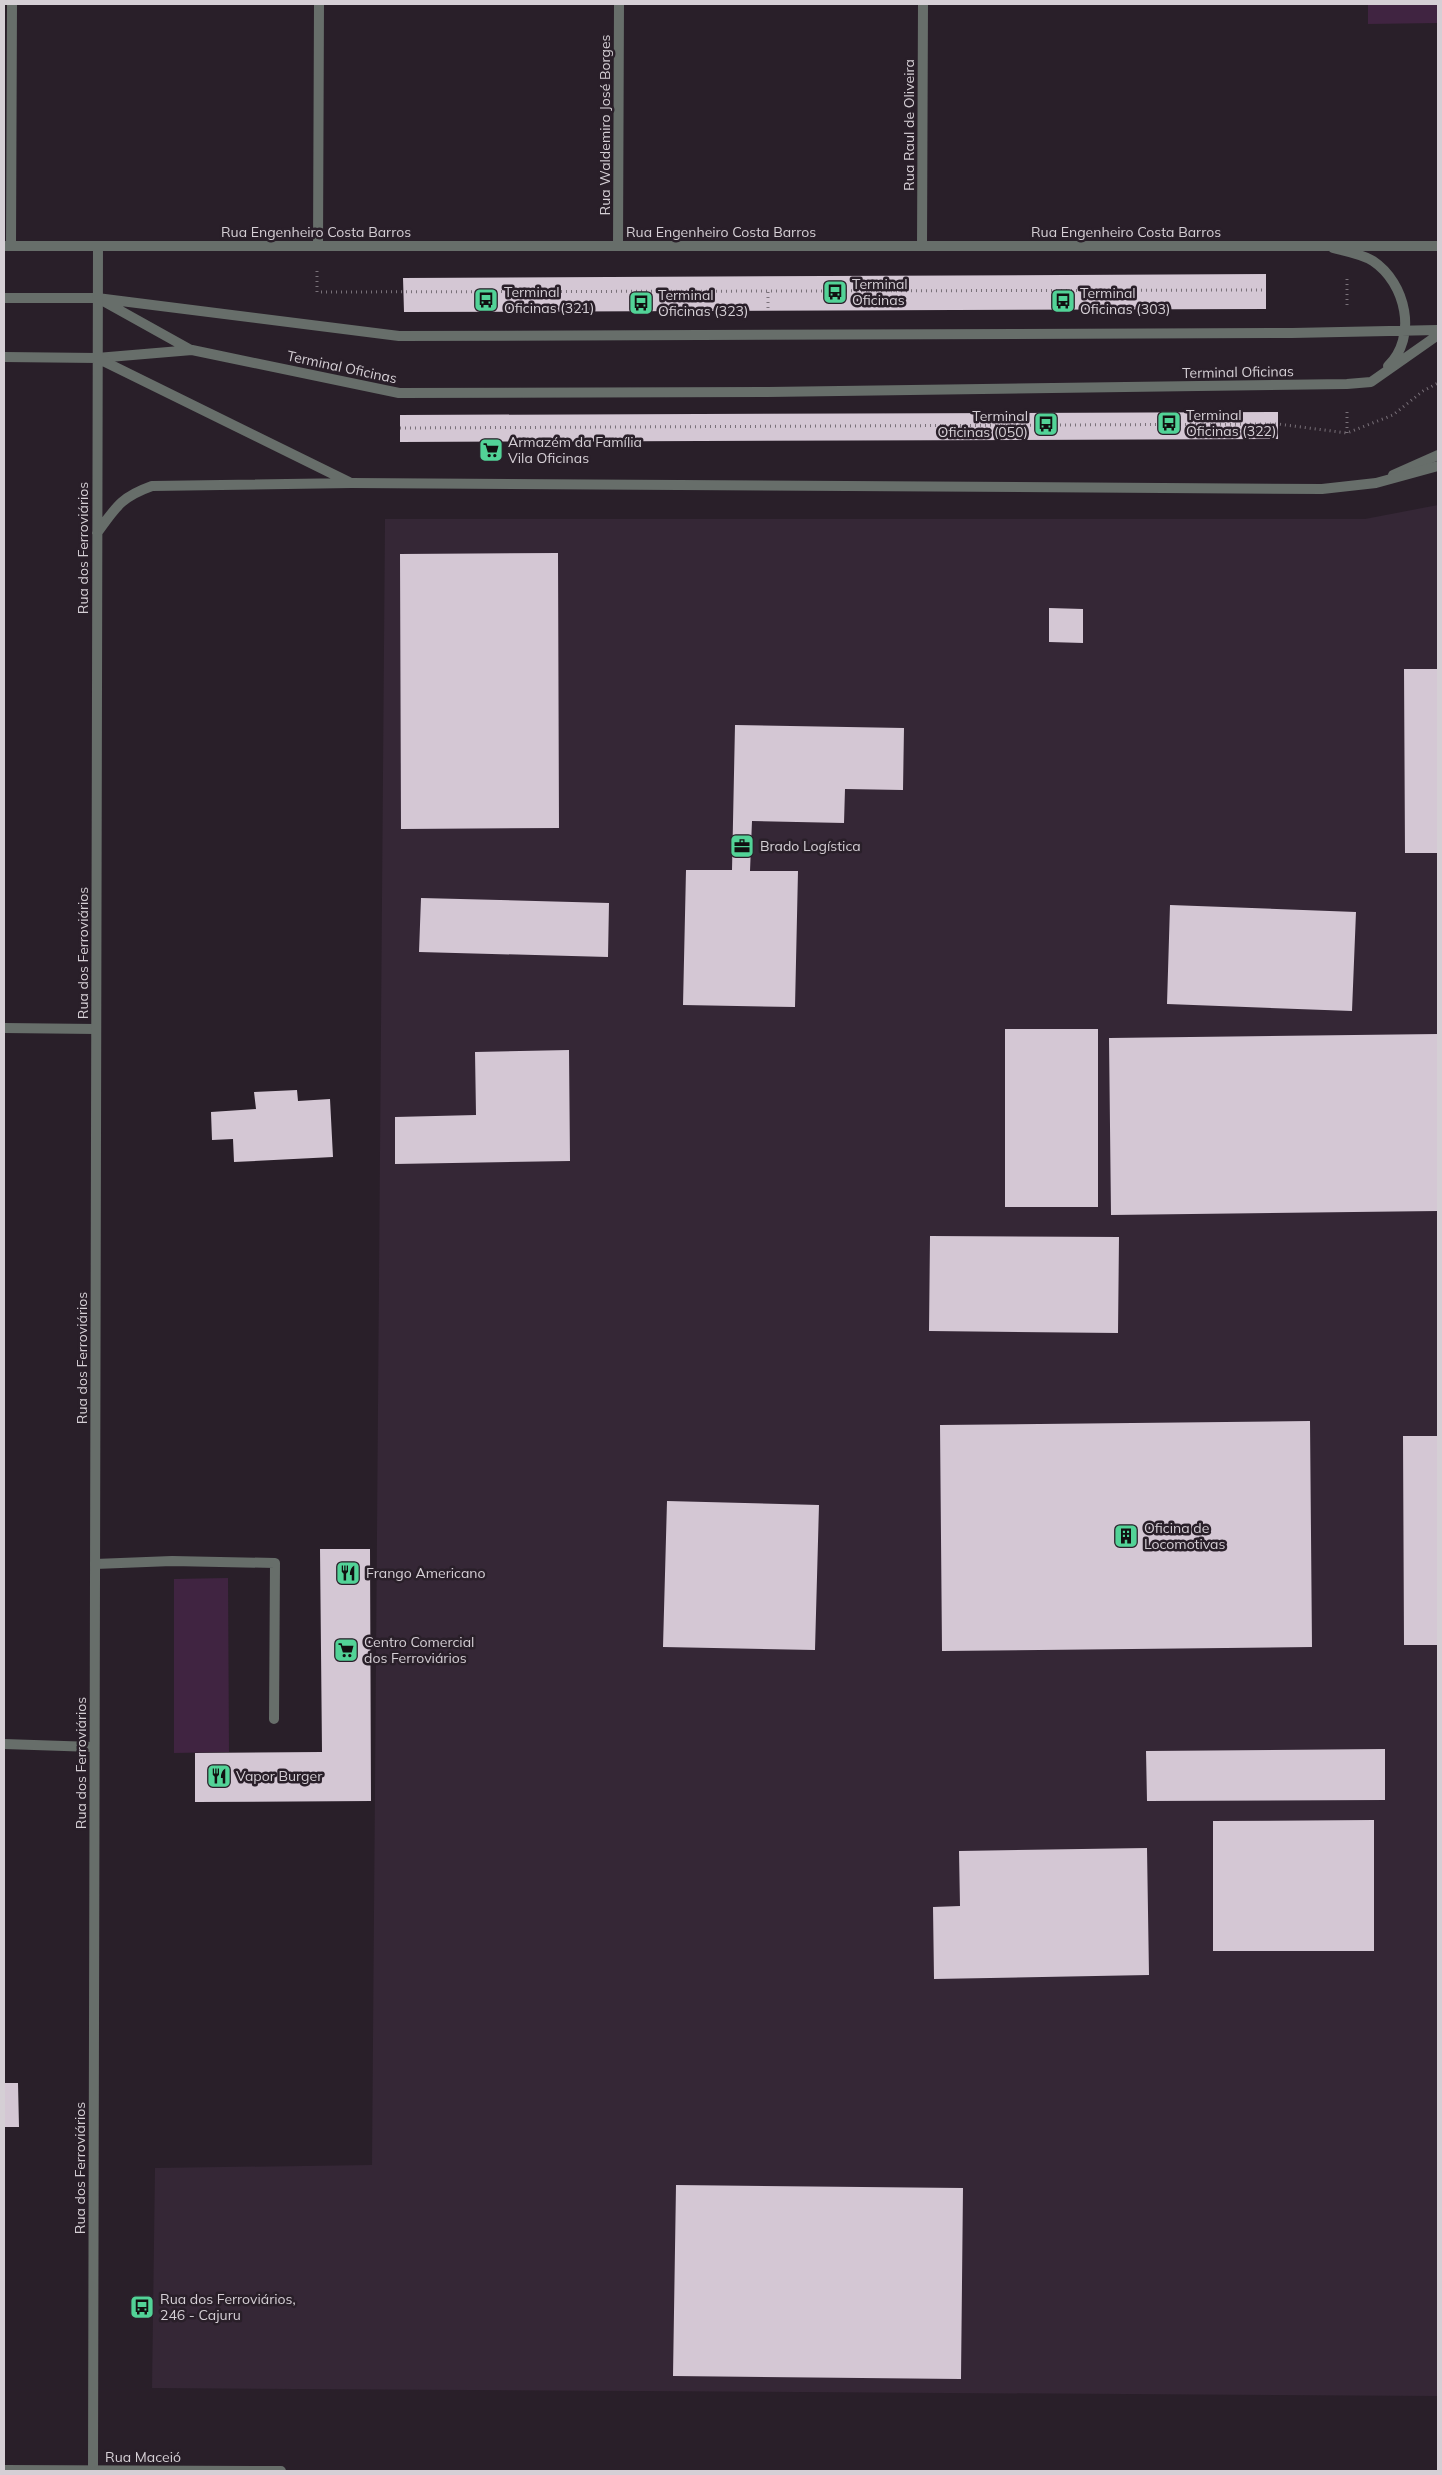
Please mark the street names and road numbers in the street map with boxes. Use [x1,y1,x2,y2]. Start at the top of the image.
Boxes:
street label: Rua Waldemiro José Borges [596,34,614,215]
street label: Rua Raul de Oliveira [900,59,918,191]
street label: Rua Engenheiro Costa Barros [221,223,411,241]
street label: Rua Engenheiro Costa Barros [626,223,816,241]
street label: Rua Engenheiro Costa Barros [1031,223,1221,241]
street label: Terminal Oficinas [285,347,399,387]
street label: Terminal Oficinas [1182,362,1294,382]
street label: Rua dos Ferroviários [74,482,92,614]
street label: Rua dos Ferroviários [74,887,92,1019]
street label: Rua dos Ferroviários [73,1292,91,1424]
street label: Rua dos Ferroviários [72,1697,90,1829]
street label: Rua dos Ferroviários [71,2102,89,2234]
street label: Rua Maceió [105,2448,181,2466]

